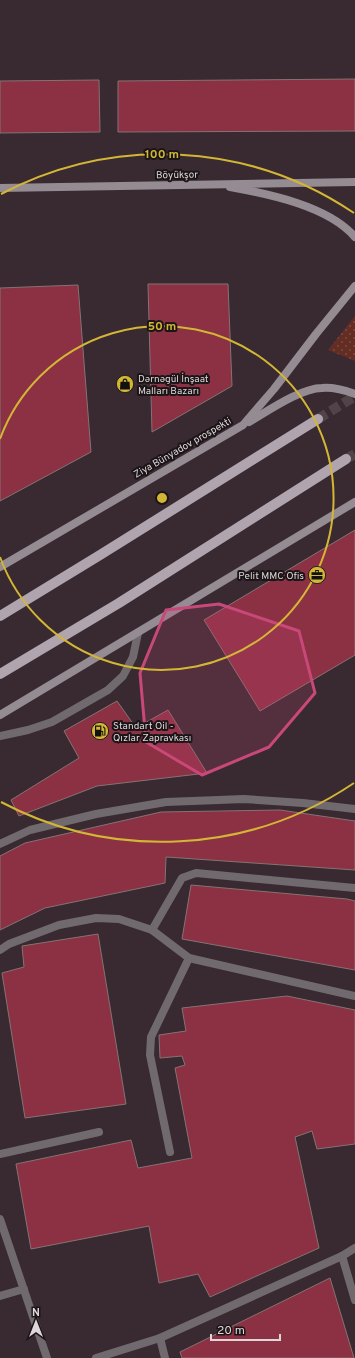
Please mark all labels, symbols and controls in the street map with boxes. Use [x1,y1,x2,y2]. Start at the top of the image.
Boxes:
text: 100 m [145,147,179,163]
street label: Böyükşor [156,169,198,182]
text: 50 m [148,319,176,335]
place label: Dərnəgül İnşaat Malları Bazarı [138,373,209,398]
shop icon: Dərnəgül İnşaat Malları Bazarı [115,374,135,394]
street label: Ziya Bünyadov prospekti [132,415,234,482]
centre of rings [155,491,169,505]
office icon: Pelit MMC Ofis [307,565,327,585]
place label: Pelit MMC Ofis [238,570,304,583]
place label: Standart Oil - Qızlar Zapravkası [113,720,191,745]
fuel station icon: Standart Oil - Qızlar Zapravkası [90,721,110,741]
north arrow [16,1302,56,1342]
text: N [32,1306,40,1320]
scale bar [211,1316,280,1342]
text: 20 m [217,1323,245,1339]

